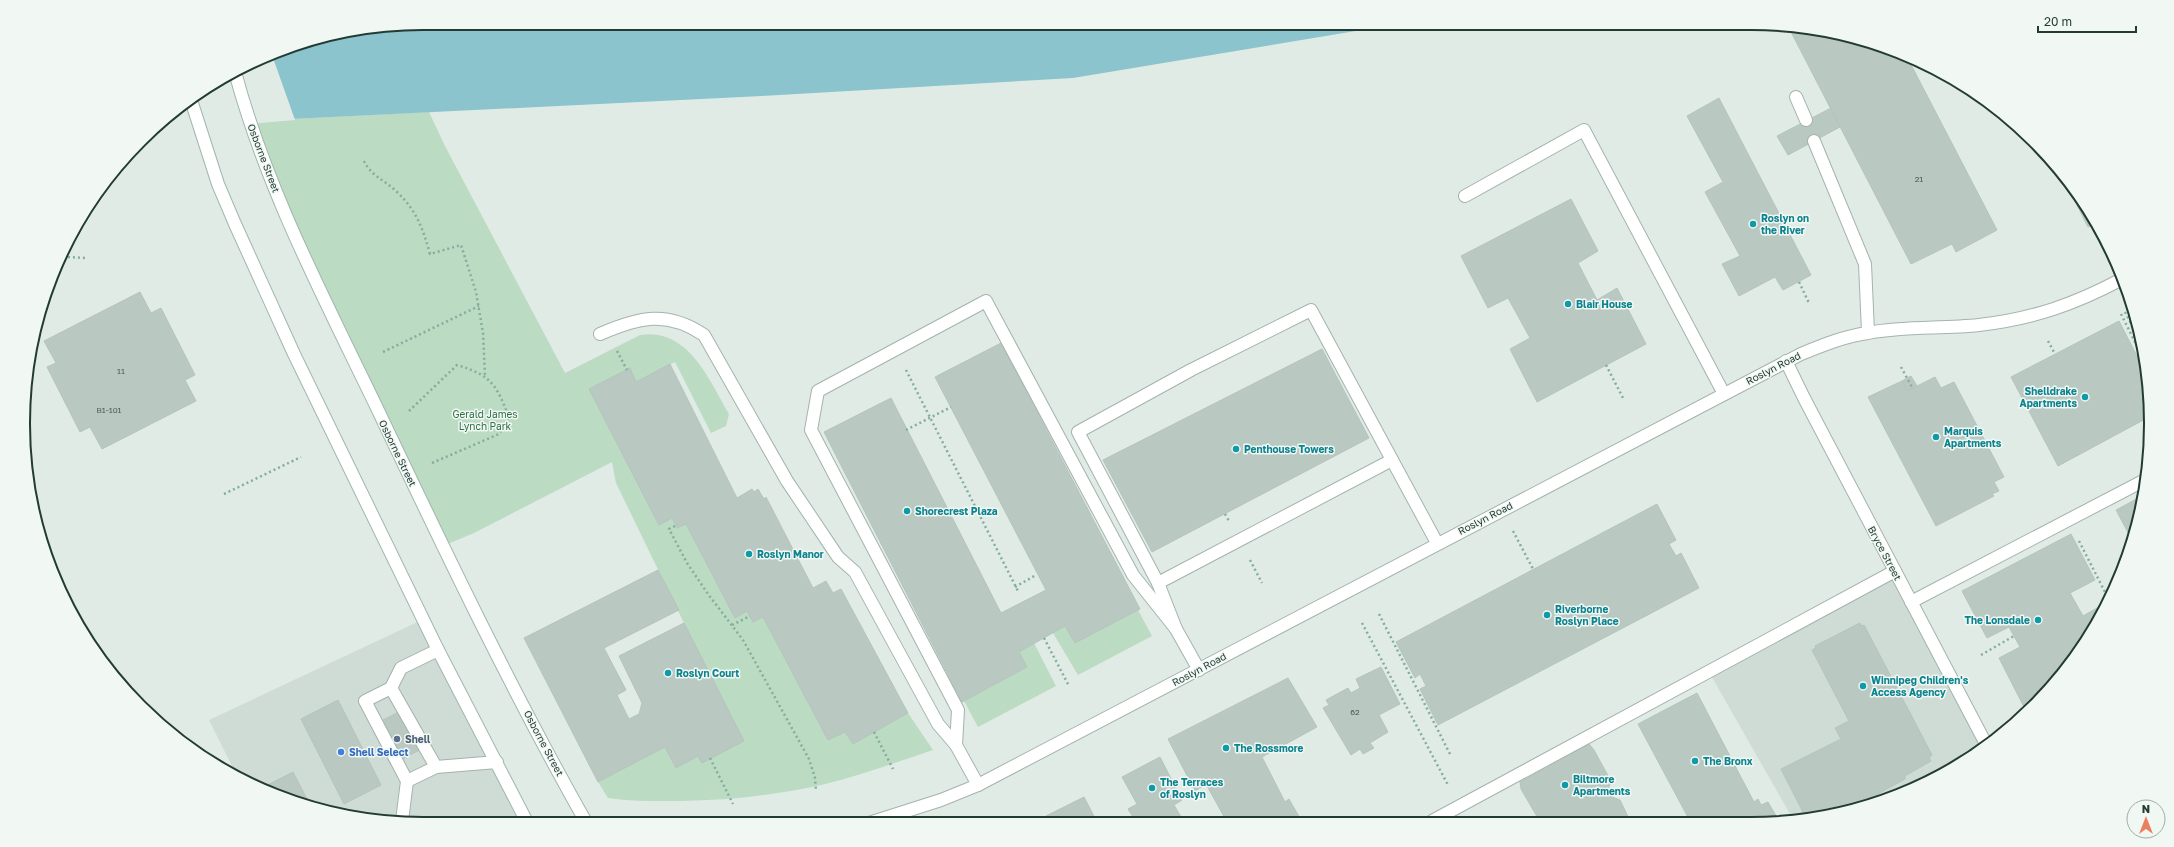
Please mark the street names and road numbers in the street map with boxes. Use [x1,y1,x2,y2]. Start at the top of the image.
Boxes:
street label: Osborne Street [245,122,283,194]
street label: Roslyn Road [1744,349,1802,387]
street label: Osborne Street [377,418,419,488]
street label: Roslyn Road [1456,499,1514,537]
street label: Bryce Street [1866,524,1904,582]
street label: Roslyn Road [1170,650,1228,688]
street label: Osborne Street [522,708,566,778]

